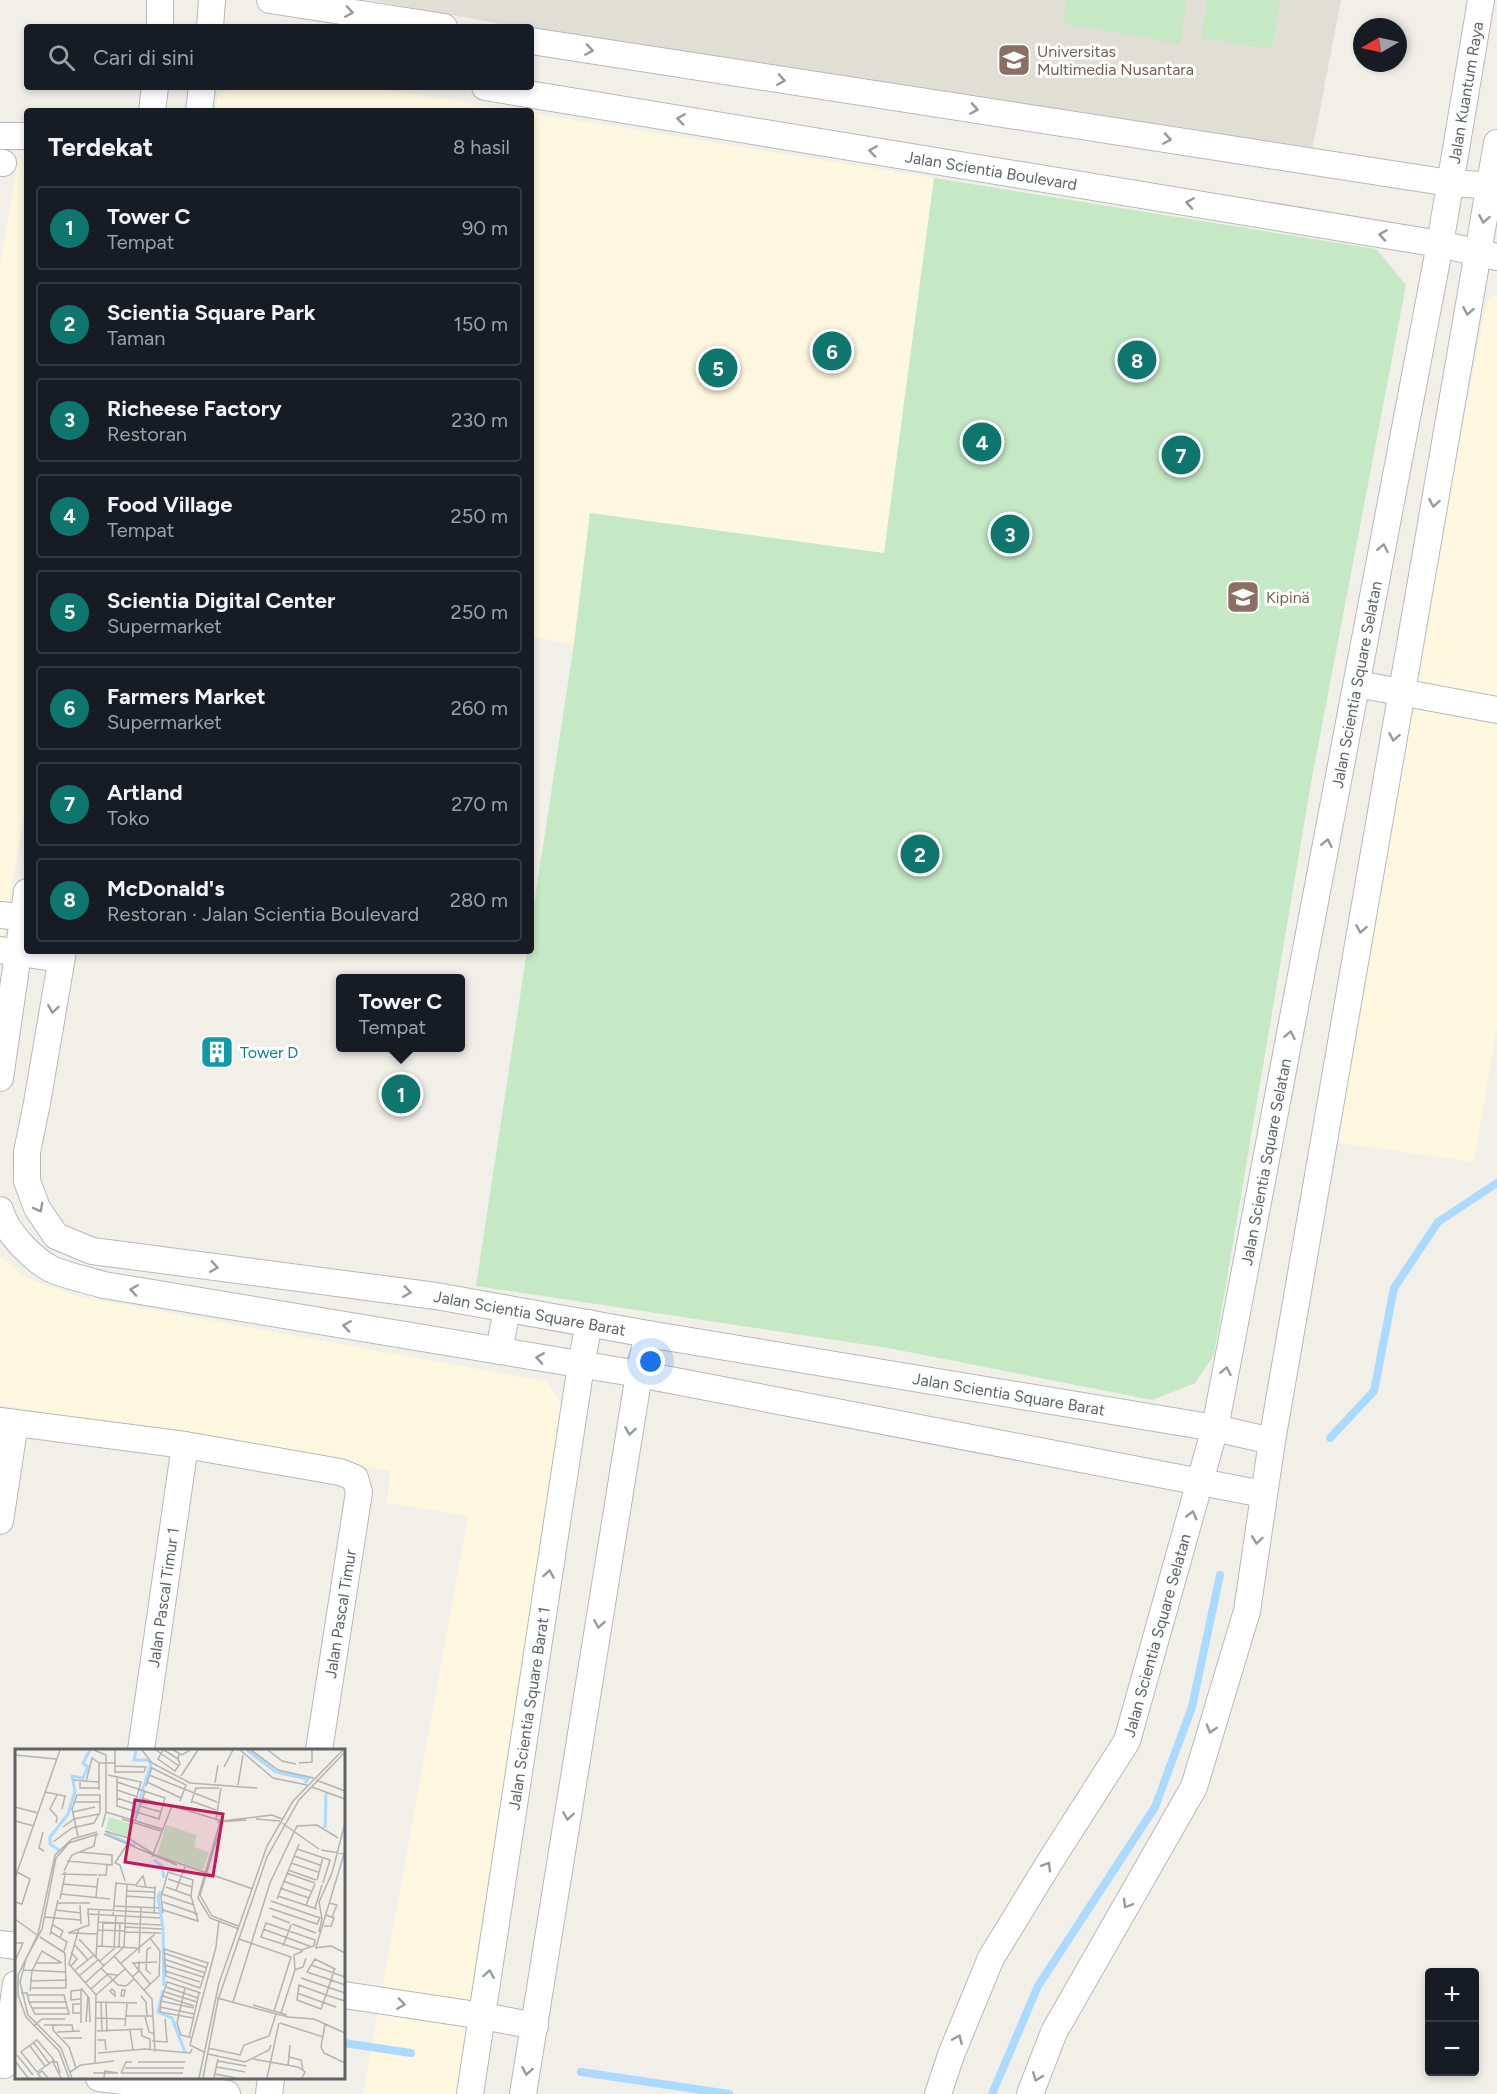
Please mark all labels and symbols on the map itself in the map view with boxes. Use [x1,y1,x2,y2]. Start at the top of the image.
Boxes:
one-way arrow [344,6,353,18]
north arrow [1353,18,1407,72]
street label: Jalan Kuantum Raya [1445,20,1487,165]
school or university icon: Universitas Multimedia Nusantara [996,42,1032,78]
place label: Universitas Multimedia Nusantara [1037,42,1194,79]
one-way arrow [584,43,593,55]
one-way arrow [777,73,786,85]
one-way arrow [970,103,979,115]
one-way arrow [676,114,686,126]
one-way arrow [1162,133,1171,145]
one-way arrow [869,145,879,158]
street label: Jalan Scientia Boulevard [904,147,1079,194]
one-way arrow [1185,197,1195,210]
one-way arrow [1478,215,1490,224]
one-way arrow [1378,229,1387,241]
one-way arrow [1462,306,1474,316]
pin: 6 [812,328,852,374]
pin: 8 [1118,338,1156,382]
pin: 5 [698,346,738,391]
pin: 4 [962,420,1002,464]
pin: 7 [1162,432,1200,478]
one-way arrow [1428,498,1441,508]
pin: 3 [990,512,1030,556]
one-way arrow [1376,544,1389,554]
school or university icon: Kipinä [1225,579,1261,615]
street label: Jalan Scientia Square Selatan [1328,579,1386,790]
place label: Kipinä [1266,588,1310,607]
one-way arrow [1388,731,1401,741]
pin: 2 [900,832,940,876]
one-way arrow [1320,838,1332,848]
one-way arrow [1355,924,1367,933]
one-way arrow [47,1003,60,1013]
one-way arrow [1283,1030,1296,1040]
building icon: Tower D [199,1034,235,1070]
place label: Tower D [240,1043,298,1062]
street label: Jalan Scientia Square Selatan [1237,1057,1295,1267]
pin: 1 [382,1072,420,1116]
one-way arrow [31,1202,43,1213]
one-way arrow [209,1261,218,1273]
one-way arrow [130,1285,139,1297]
one-way arrow [403,1286,412,1298]
street label: Jalan Scientia Square Barat [432,1287,627,1340]
one-way arrow [343,1320,353,1333]
your location [636,1347,665,1376]
one-way arrow [535,1352,545,1365]
one-way arrow [1219,1366,1232,1376]
street label: Jalan Scientia Square Barat [911,1369,1106,1420]
one-way arrow [625,1427,637,1436]
one-way arrow [1185,1510,1197,1521]
street label: Jalan Pascal Timur 1 [144,1526,183,1669]
street label: Jalan Scientia Square Selatan [1120,1531,1195,1739]
one-way arrow [1251,1536,1263,1545]
street label: Jalan Pascal Timur [321,1548,360,1680]
one-way arrow [543,1569,555,1578]
street label: Jalan Scientia Square Barat 1 [504,1606,554,1811]
one-way arrow [594,1619,606,1629]
one-way arrow [1206,1723,1218,1734]
inset map [15,1749,345,2079]
one-way arrow [563,1812,575,1821]
one-way arrow [1039,1862,1051,1872]
one-way arrow [1123,1898,1134,1908]
one-way arrow [483,1969,495,1979]
one-way arrow [397,1997,406,2009]
one-way arrow [951,2034,963,2045]
one-way arrow [521,2066,534,2076]
one-way arrow [1032,2070,1044,2081]

